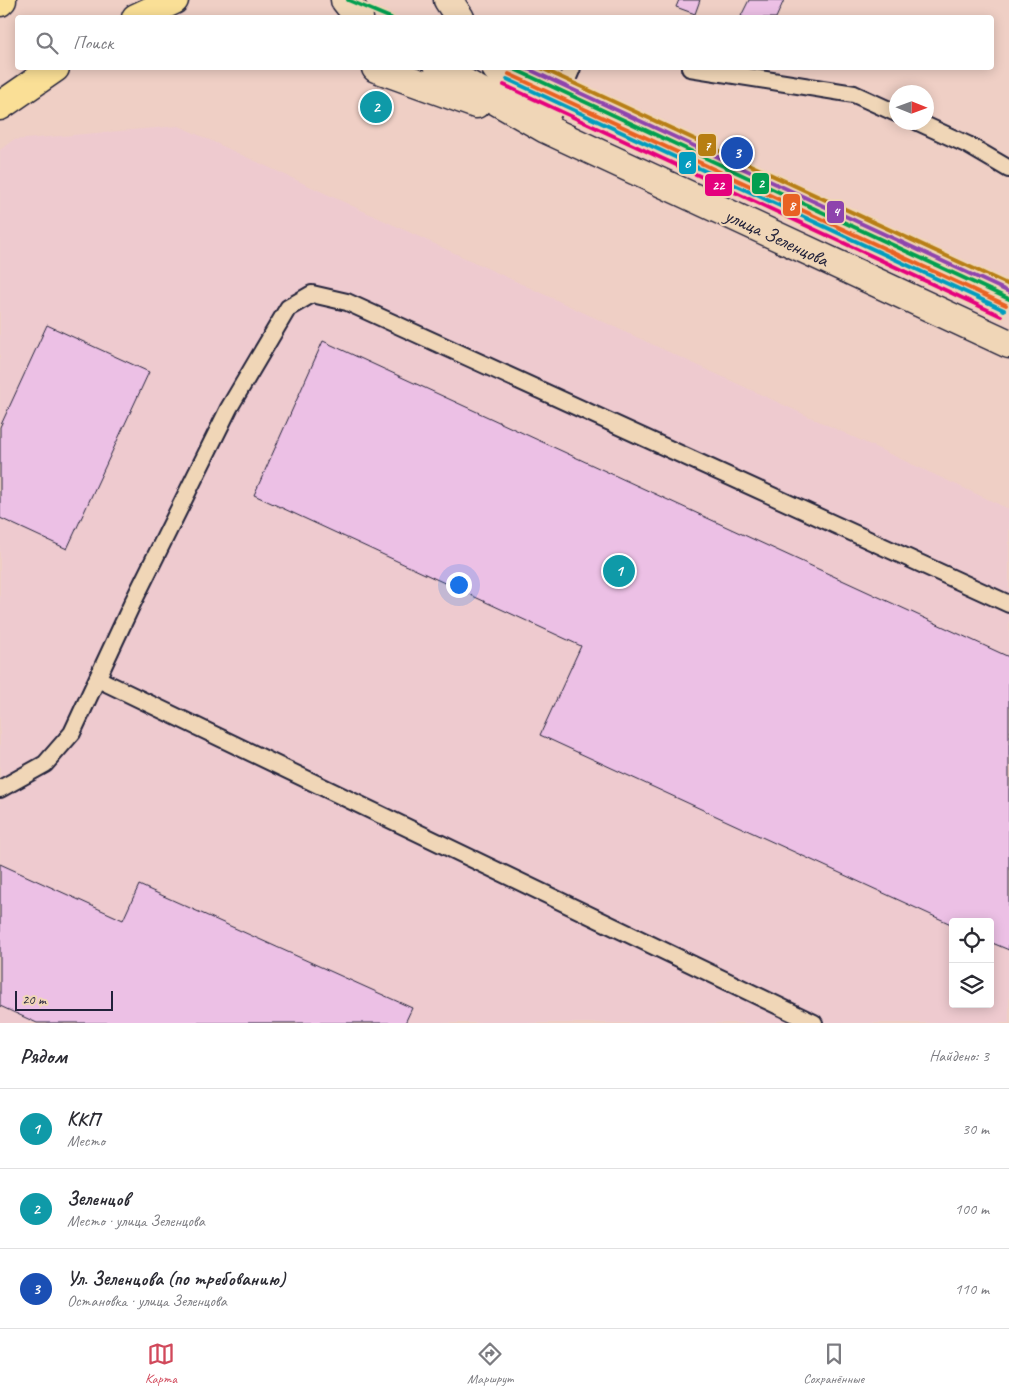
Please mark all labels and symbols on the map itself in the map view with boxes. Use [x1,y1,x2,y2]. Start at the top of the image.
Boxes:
north arrow [889,85,934,130]
pin: 2 [360,88,392,126]
line badge: 7 [697,133,717,157]
pin: 3 [721,134,753,172]
text: 7 [704,137,712,154]
line badge: 6 [678,151,697,175]
text: 6 [684,155,692,172]
line badge: 2 [751,172,770,195]
line badge: 22 [704,173,733,197]
text: 2 [758,175,766,192]
text: 22 [712,177,726,194]
line badge: 8 [782,193,801,217]
text: 8 [789,197,797,214]
line badge: 4 [826,200,845,224]
street label: улица Зеленцова [720,202,834,273]
text: 4 [833,203,841,220]
pin: 1 [603,552,635,590]
your location [446,572,472,598]
scale bar [15,988,112,1011]

